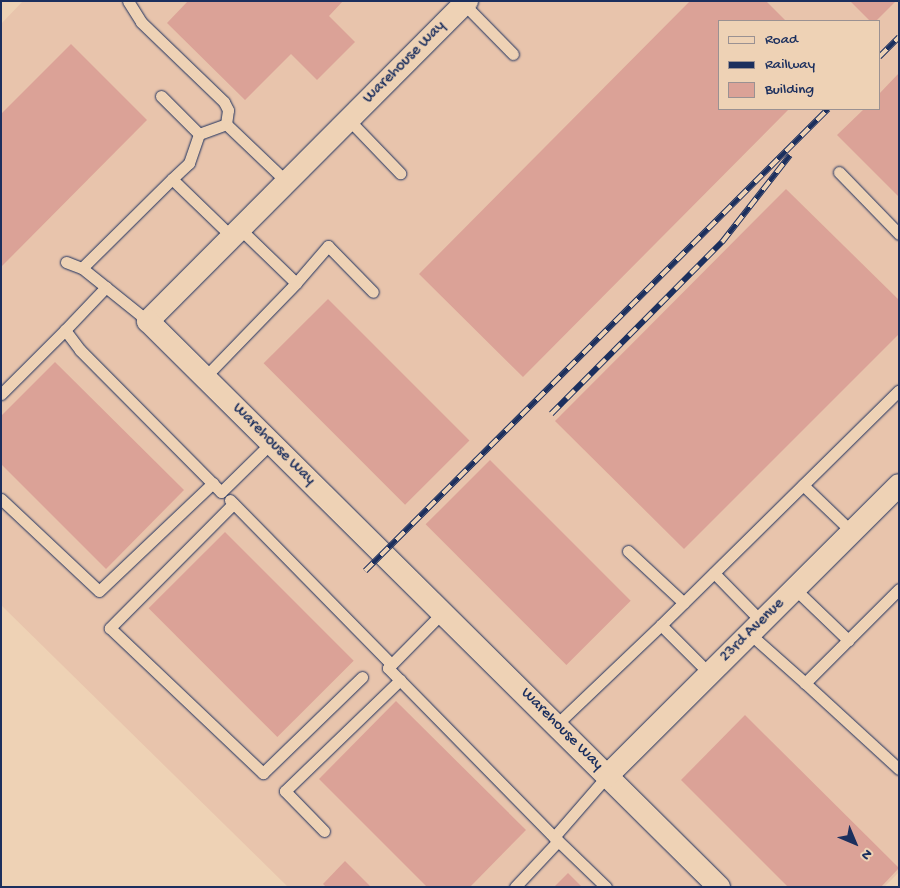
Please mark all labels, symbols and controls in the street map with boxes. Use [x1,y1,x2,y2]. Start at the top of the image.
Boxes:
street label: Warehouse Way [360,18,450,108]
legend [718,20,880,110]
text: Road [765,31,798,49]
text: Railway [765,56,815,74]
text: Building [765,81,814,99]
street label: Warehouse Way [228,400,318,490]
street label: 23rd Avenue [717,595,789,667]
street label: Warehouse Way [516,685,606,775]
north arrow [830,818,880,868]
text: N [857,845,875,863]

